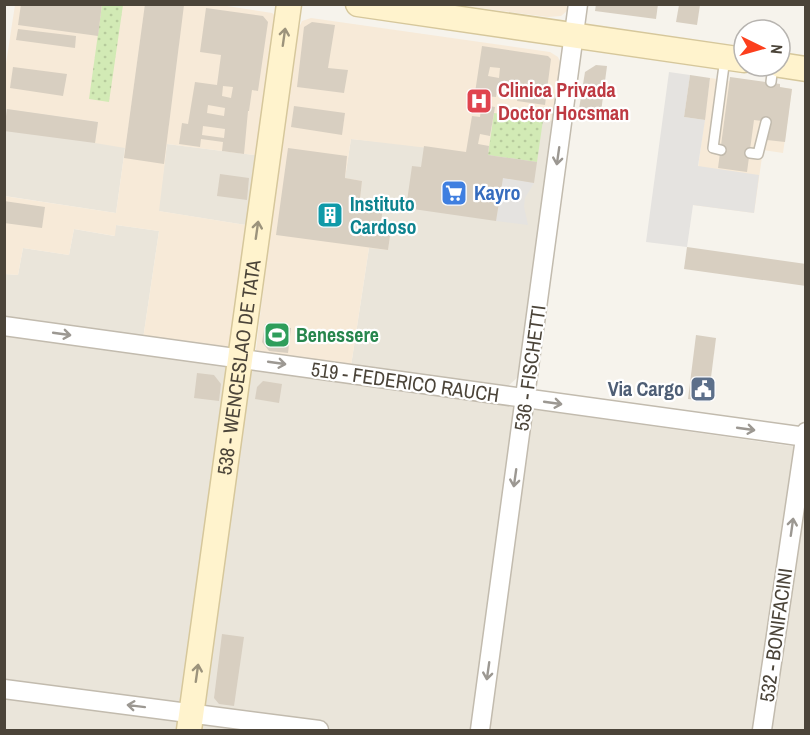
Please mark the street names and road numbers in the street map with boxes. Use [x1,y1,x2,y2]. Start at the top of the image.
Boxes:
street label: 538 - WENCESLAO DE TATA [210,258,267,477]
street label: 536 - FISCHETTI [507,303,552,433]
street label: 519 - FEDERICO RAUCH [309,355,501,408]
street label: 532 - BONIFACINI [753,566,798,704]

